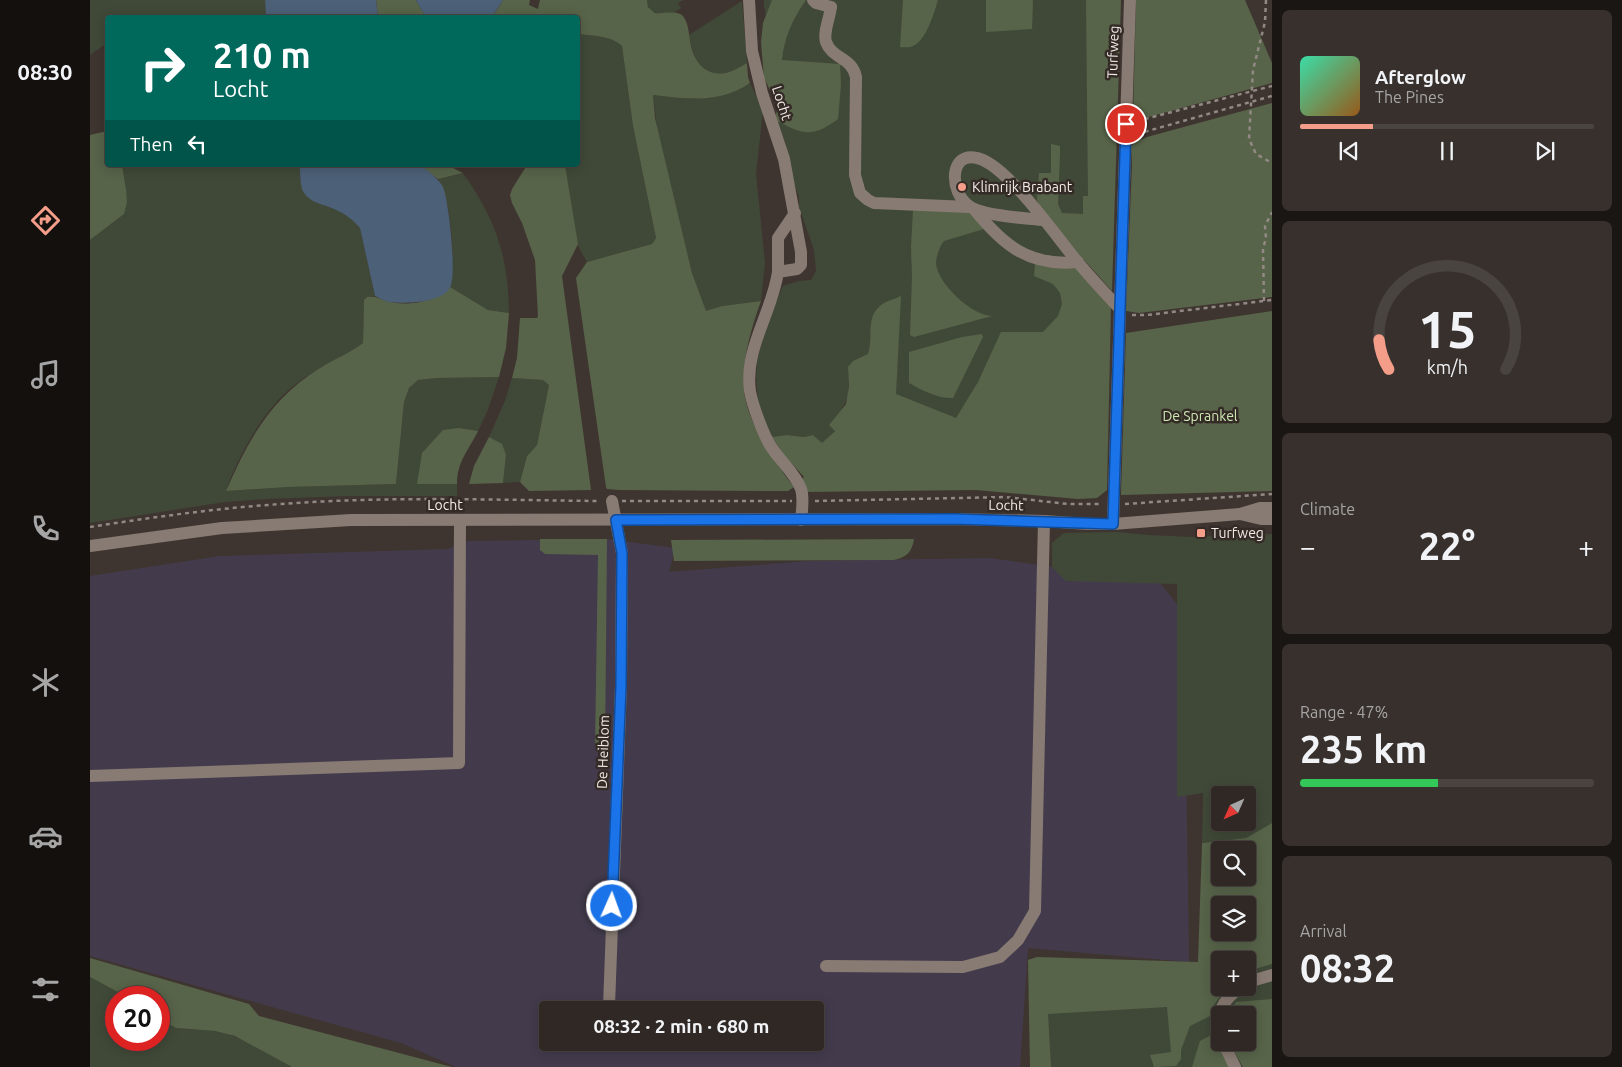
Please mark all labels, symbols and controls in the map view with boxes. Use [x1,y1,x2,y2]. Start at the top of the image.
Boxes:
street label: Turfweg [1104,25,1122,79]
icon: right [130,35,195,100]
text: 210 m [213,35,311,75]
text: 08:30 [17,59,73,84]
text: Afterglow [1375,66,1466,88]
text: Locht [213,76,269,101]
street label: Locht [769,84,795,123]
text: The Pines [1375,88,1444,106]
pin [1105,103,1147,145]
icon: arrive [1112,110,1140,138]
icon: left [183,130,211,158]
text: Then [130,133,173,155]
icon: previous [1335,137,1363,165]
icon: pause [1433,137,1461,165]
icon: next [1531,137,1559,165]
place label: Klimrijk Brabant [972,179,1073,195]
marker: Klimrijk Brabant [956,181,968,193]
icon: directions [28,203,63,238]
text: 15 [1418,300,1476,358]
icon: music [28,357,63,392]
text: km/h [1426,357,1468,377]
park label: De Sprankel [1162,408,1238,424]
street label: Locht [427,497,463,513]
street label: Locht [988,497,1024,513]
text: Climate [1300,500,1355,518]
icon: phone [28,511,63,546]
place label: Turfweg [1211,525,1264,541]
text: 22° [1419,525,1475,567]
marker: Turfweg [1195,527,1207,539]
text: − [1300,531,1316,562]
text: + [1578,531,1594,562]
icon: climate [28,665,63,700]
text: Range · 47% [1300,703,1388,721]
street label: De Heiblom [594,715,612,789]
text: 235 km [1300,728,1427,770]
north arrow [1211,786,1256,831]
map controls [1211,786,1256,1051]
icon: car [28,819,63,854]
button: search [1211,841,1256,886]
position arrow [585,879,637,931]
button: layers [1211,896,1256,941]
text: Arrival [1300,922,1347,940]
text: 08:32 [1300,947,1395,989]
button: + [1211,951,1256,996]
icon: filters [28,972,63,1007]
speed limit sign: 20 [105,986,170,1051]
button: − [1211,1006,1256,1051]
text: 08:32 · 2 min · 680 m [594,1015,769,1037]

